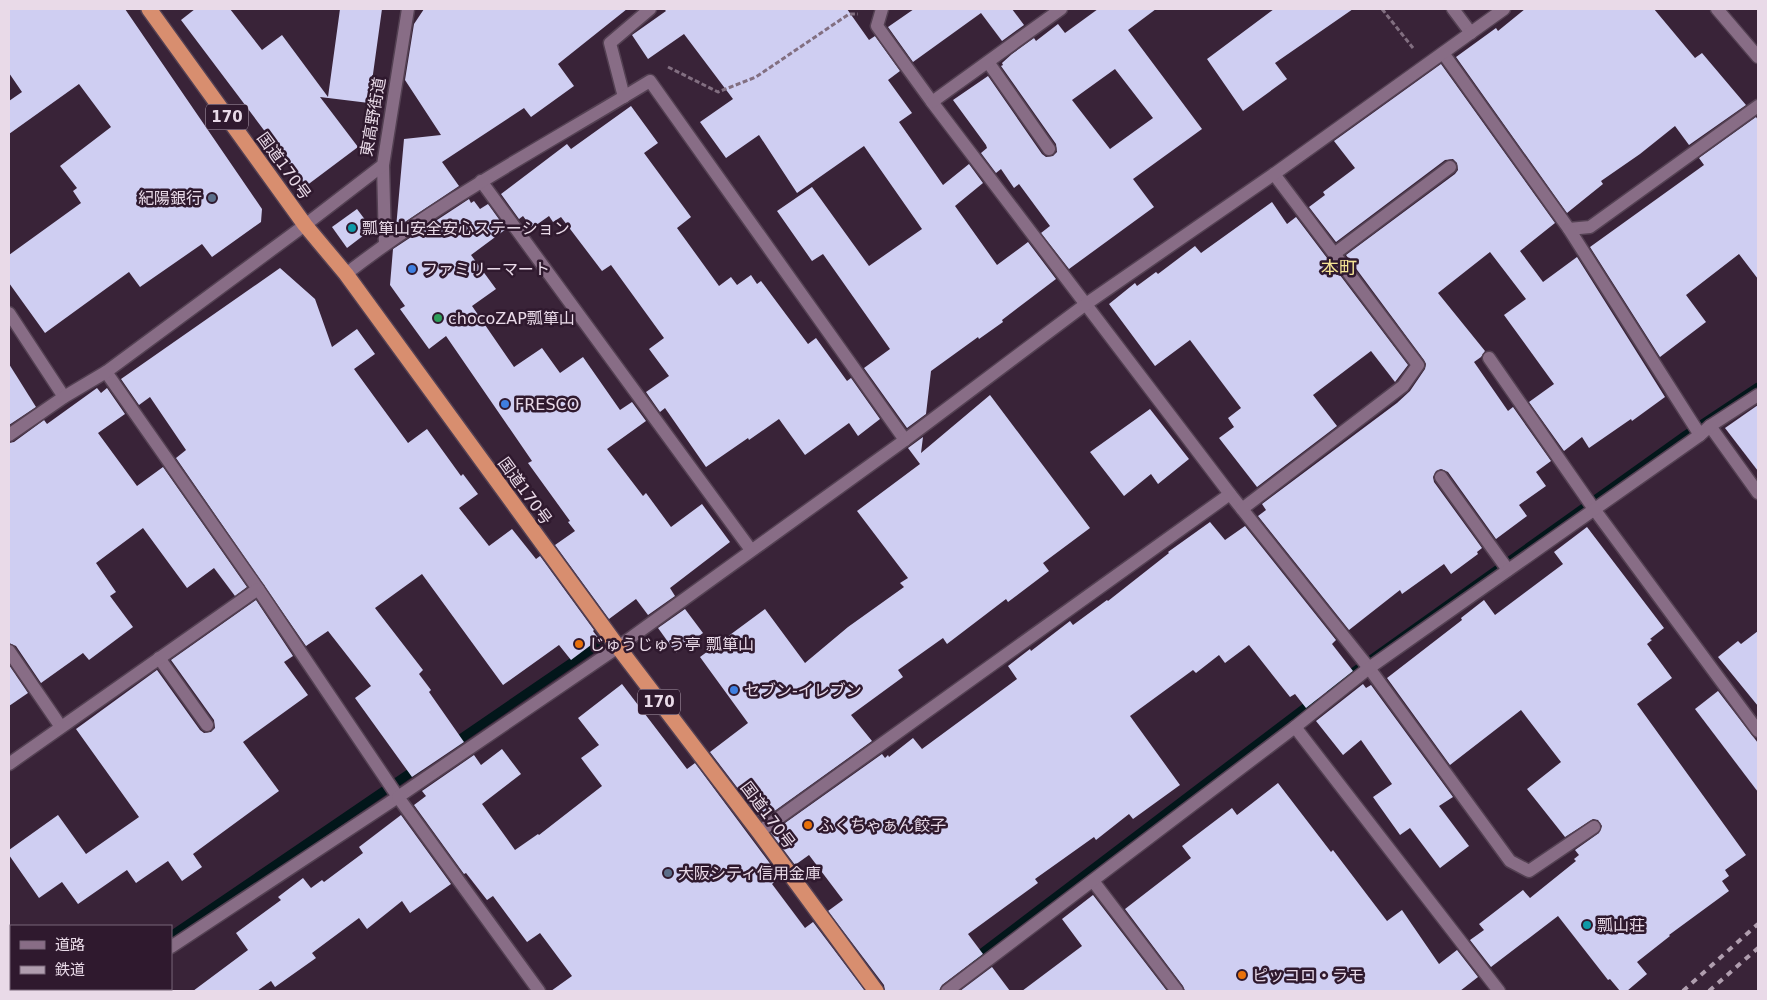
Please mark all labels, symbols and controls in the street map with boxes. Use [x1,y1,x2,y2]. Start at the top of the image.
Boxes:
street label: 東高野街道 [357,76,389,158]
road number: 170 [206,104,248,130]
street label: 国道170号 [253,129,315,203]
place label: 紀陽銀行 [138,189,202,208]
marker: 紀陽銀行 [206,192,218,204]
place label: 瓢箪山安全安心ステーション [362,219,570,238]
marker: 瓢箪山安全安心ステーション [346,222,358,234]
district label: 本町 [1321,257,1357,278]
place label: ファミリーマート [422,260,550,279]
marker: ファミリーマート [406,263,418,275]
place label: chocoZAP瓢箪山 [448,309,575,328]
marker: chocoZAP瓢箪山 [432,312,444,324]
place label: FRESCO [515,395,579,414]
marker: FRESCO [499,398,511,410]
street label: 国道170号 [494,454,556,528]
place label: じゅうじゅう亭 瓢箪山 [589,635,754,654]
marker: じゅうじゅう亭 瓢箪山 [573,638,585,650]
place label: セブン-イレブン [744,681,862,700]
marker: セブン-イレブン [728,684,740,696]
road number: 170 [638,690,680,714]
street label: 国道170号 [737,778,799,852]
place label: ふくちゃぁん餃子 [818,816,946,835]
marker: ふくちゃぁん餃子 [802,819,814,831]
place label: 大阪シティ信用金庫 [678,864,821,883]
marker: 大阪シティ信用金庫 [662,867,674,879]
place label: 瓢山荘 [1597,916,1645,935]
marker: 瓢山荘 [1581,919,1593,931]
legend [10,925,172,990]
text: 道路 [55,936,85,954]
text: 鉄道 [55,961,85,979]
place label: ピッコロ・ラモ [1252,966,1364,985]
marker: ピッコロ・ラモ [1236,969,1248,981]

